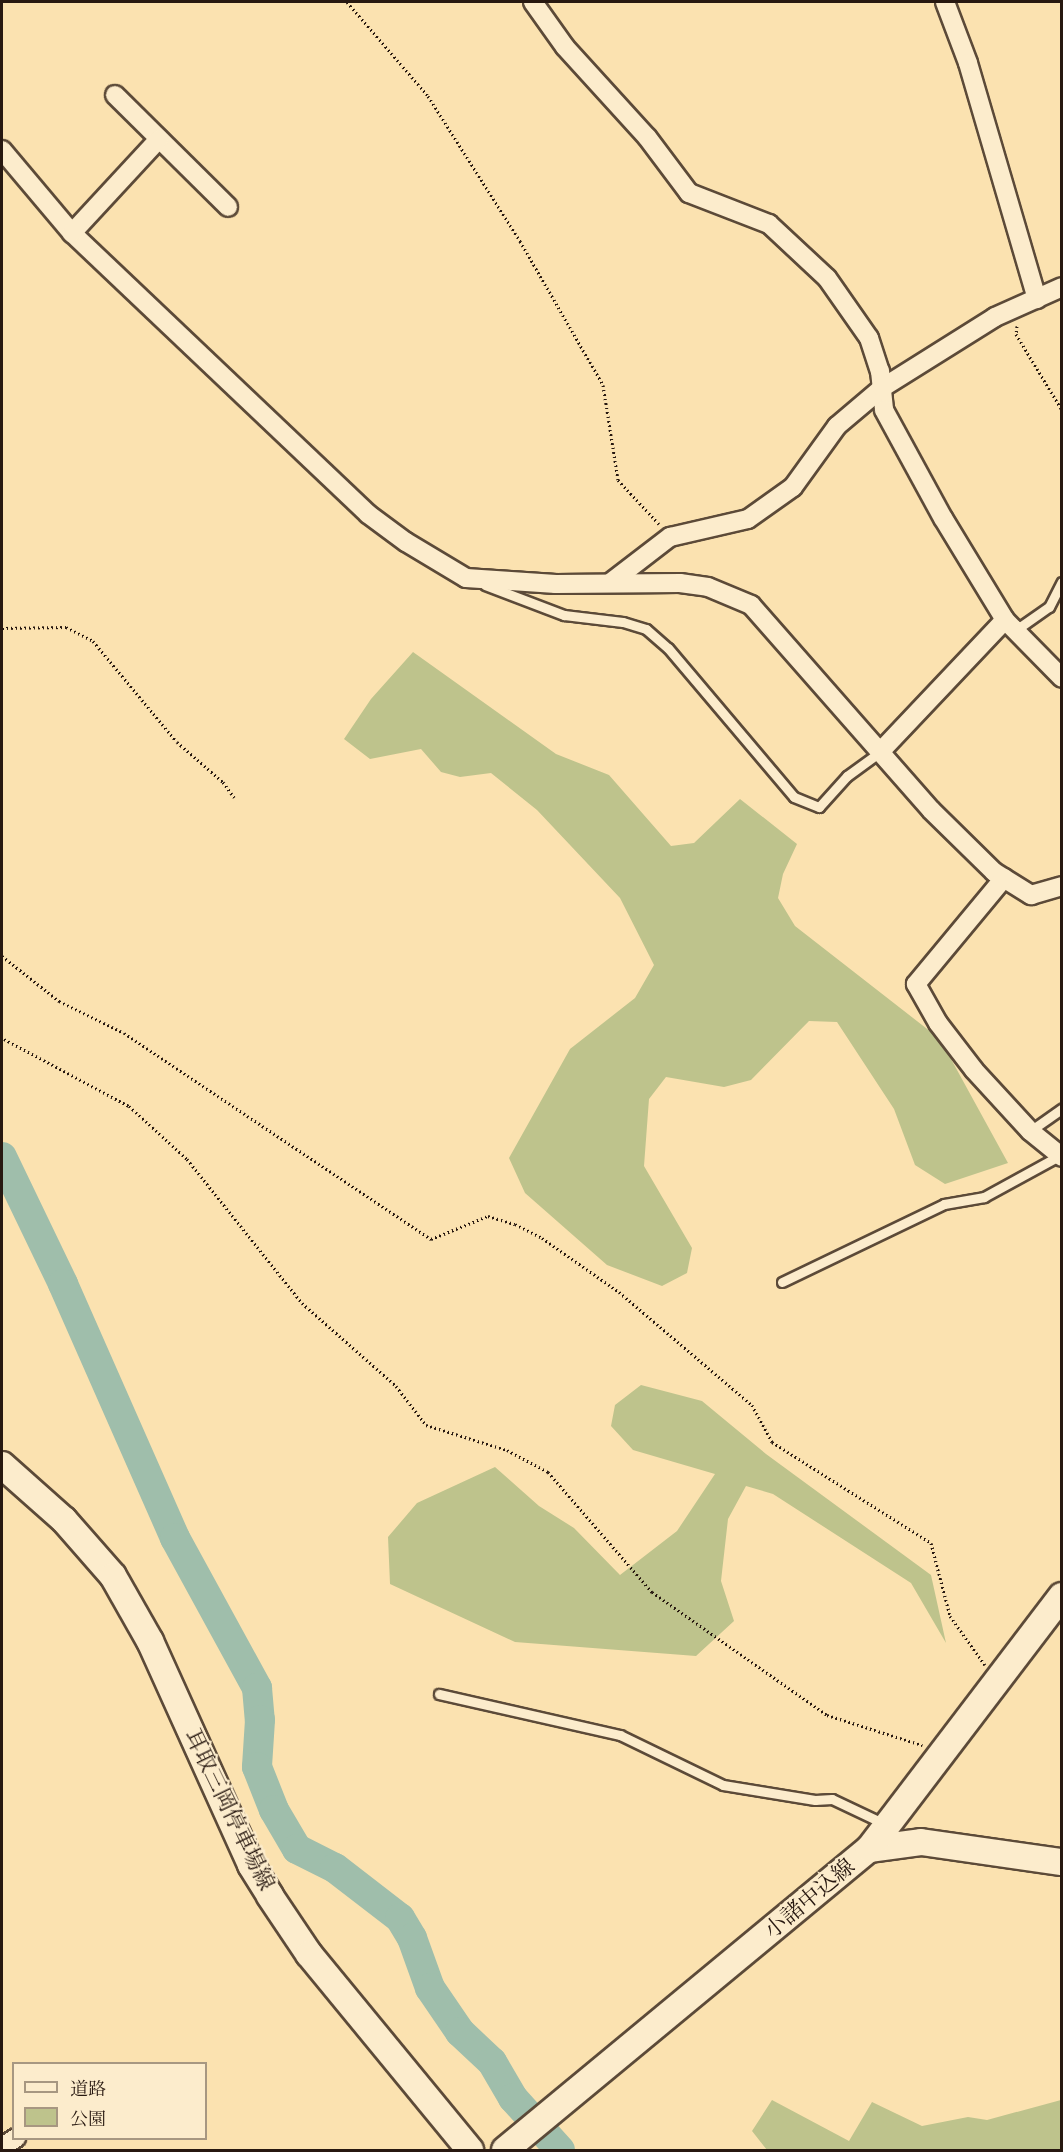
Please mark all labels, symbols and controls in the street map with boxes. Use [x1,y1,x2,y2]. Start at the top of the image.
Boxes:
street label: 耳取三岡停車場線 [179,1725,279,1895]
street label: 小諸中込線 [759,1854,861,1944]
legend [12,2062,207,2140]
text: 道路 [70,2079,106,2101]
text: 公園 [70,2109,106,2131]

